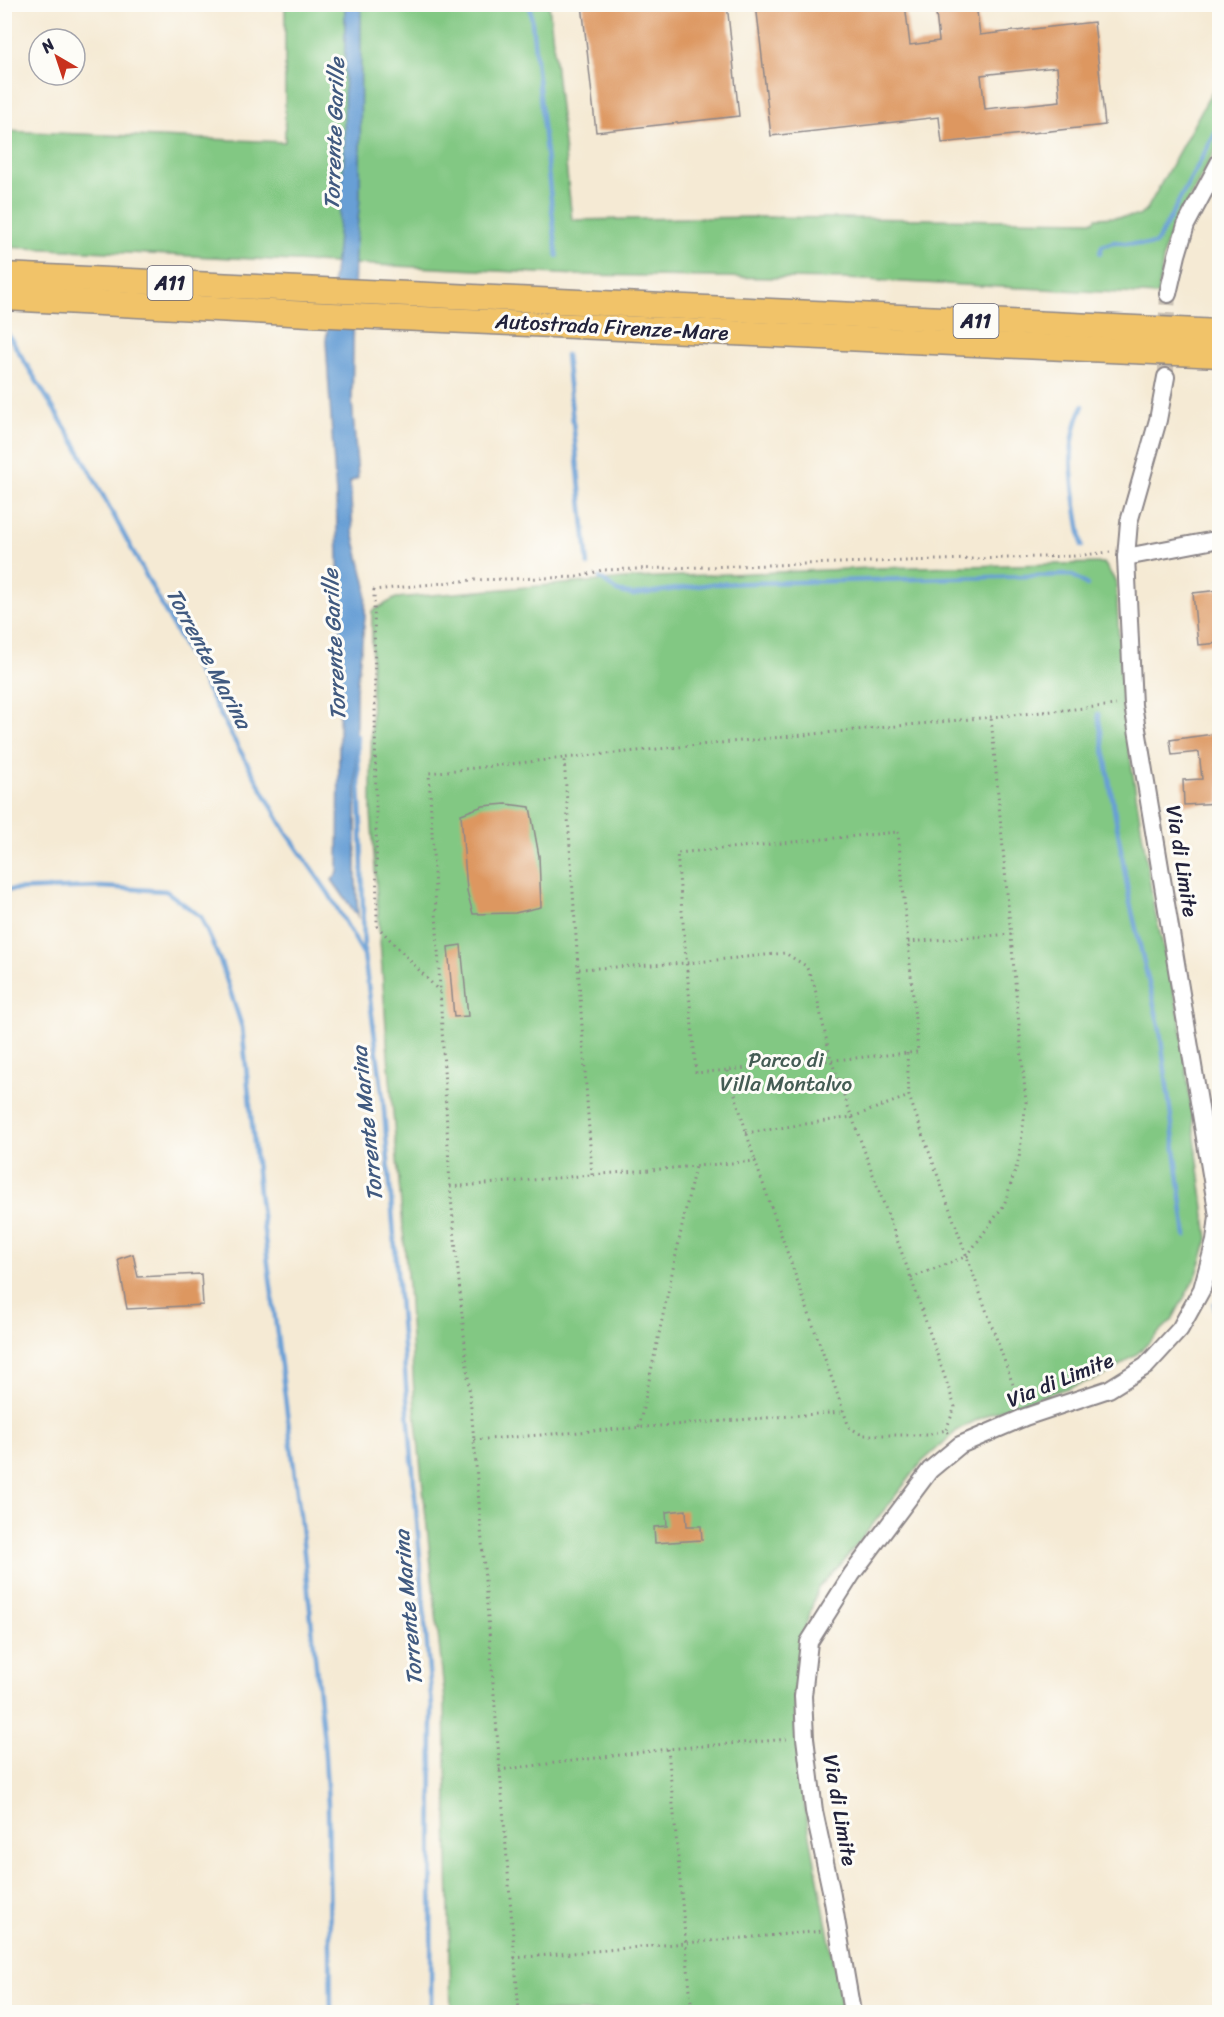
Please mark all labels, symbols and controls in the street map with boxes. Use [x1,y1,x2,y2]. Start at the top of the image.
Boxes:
north arrow [27,27,87,87]
text: N [34,30,62,61]
water label: Torrente Garille [312,55,356,210]
road number: A11 [148,266,192,300]
street label: Autostrada Firenze-Mare [493,302,730,352]
road number: A11 [954,304,998,338]
water label: Torrente Garille [310,566,357,722]
water label: Torrente Marina [155,580,264,738]
street label: Via di Limite [1154,802,1210,920]
park label: Parco di Villa Montalvo [720,1041,852,1103]
water label: Torrente Marina [339,1043,395,1203]
street label: Via di Limite [1001,1341,1119,1419]
water label: Torrente Marina [382,1527,434,1687]
street label: Via di Limite [812,1751,868,1869]

